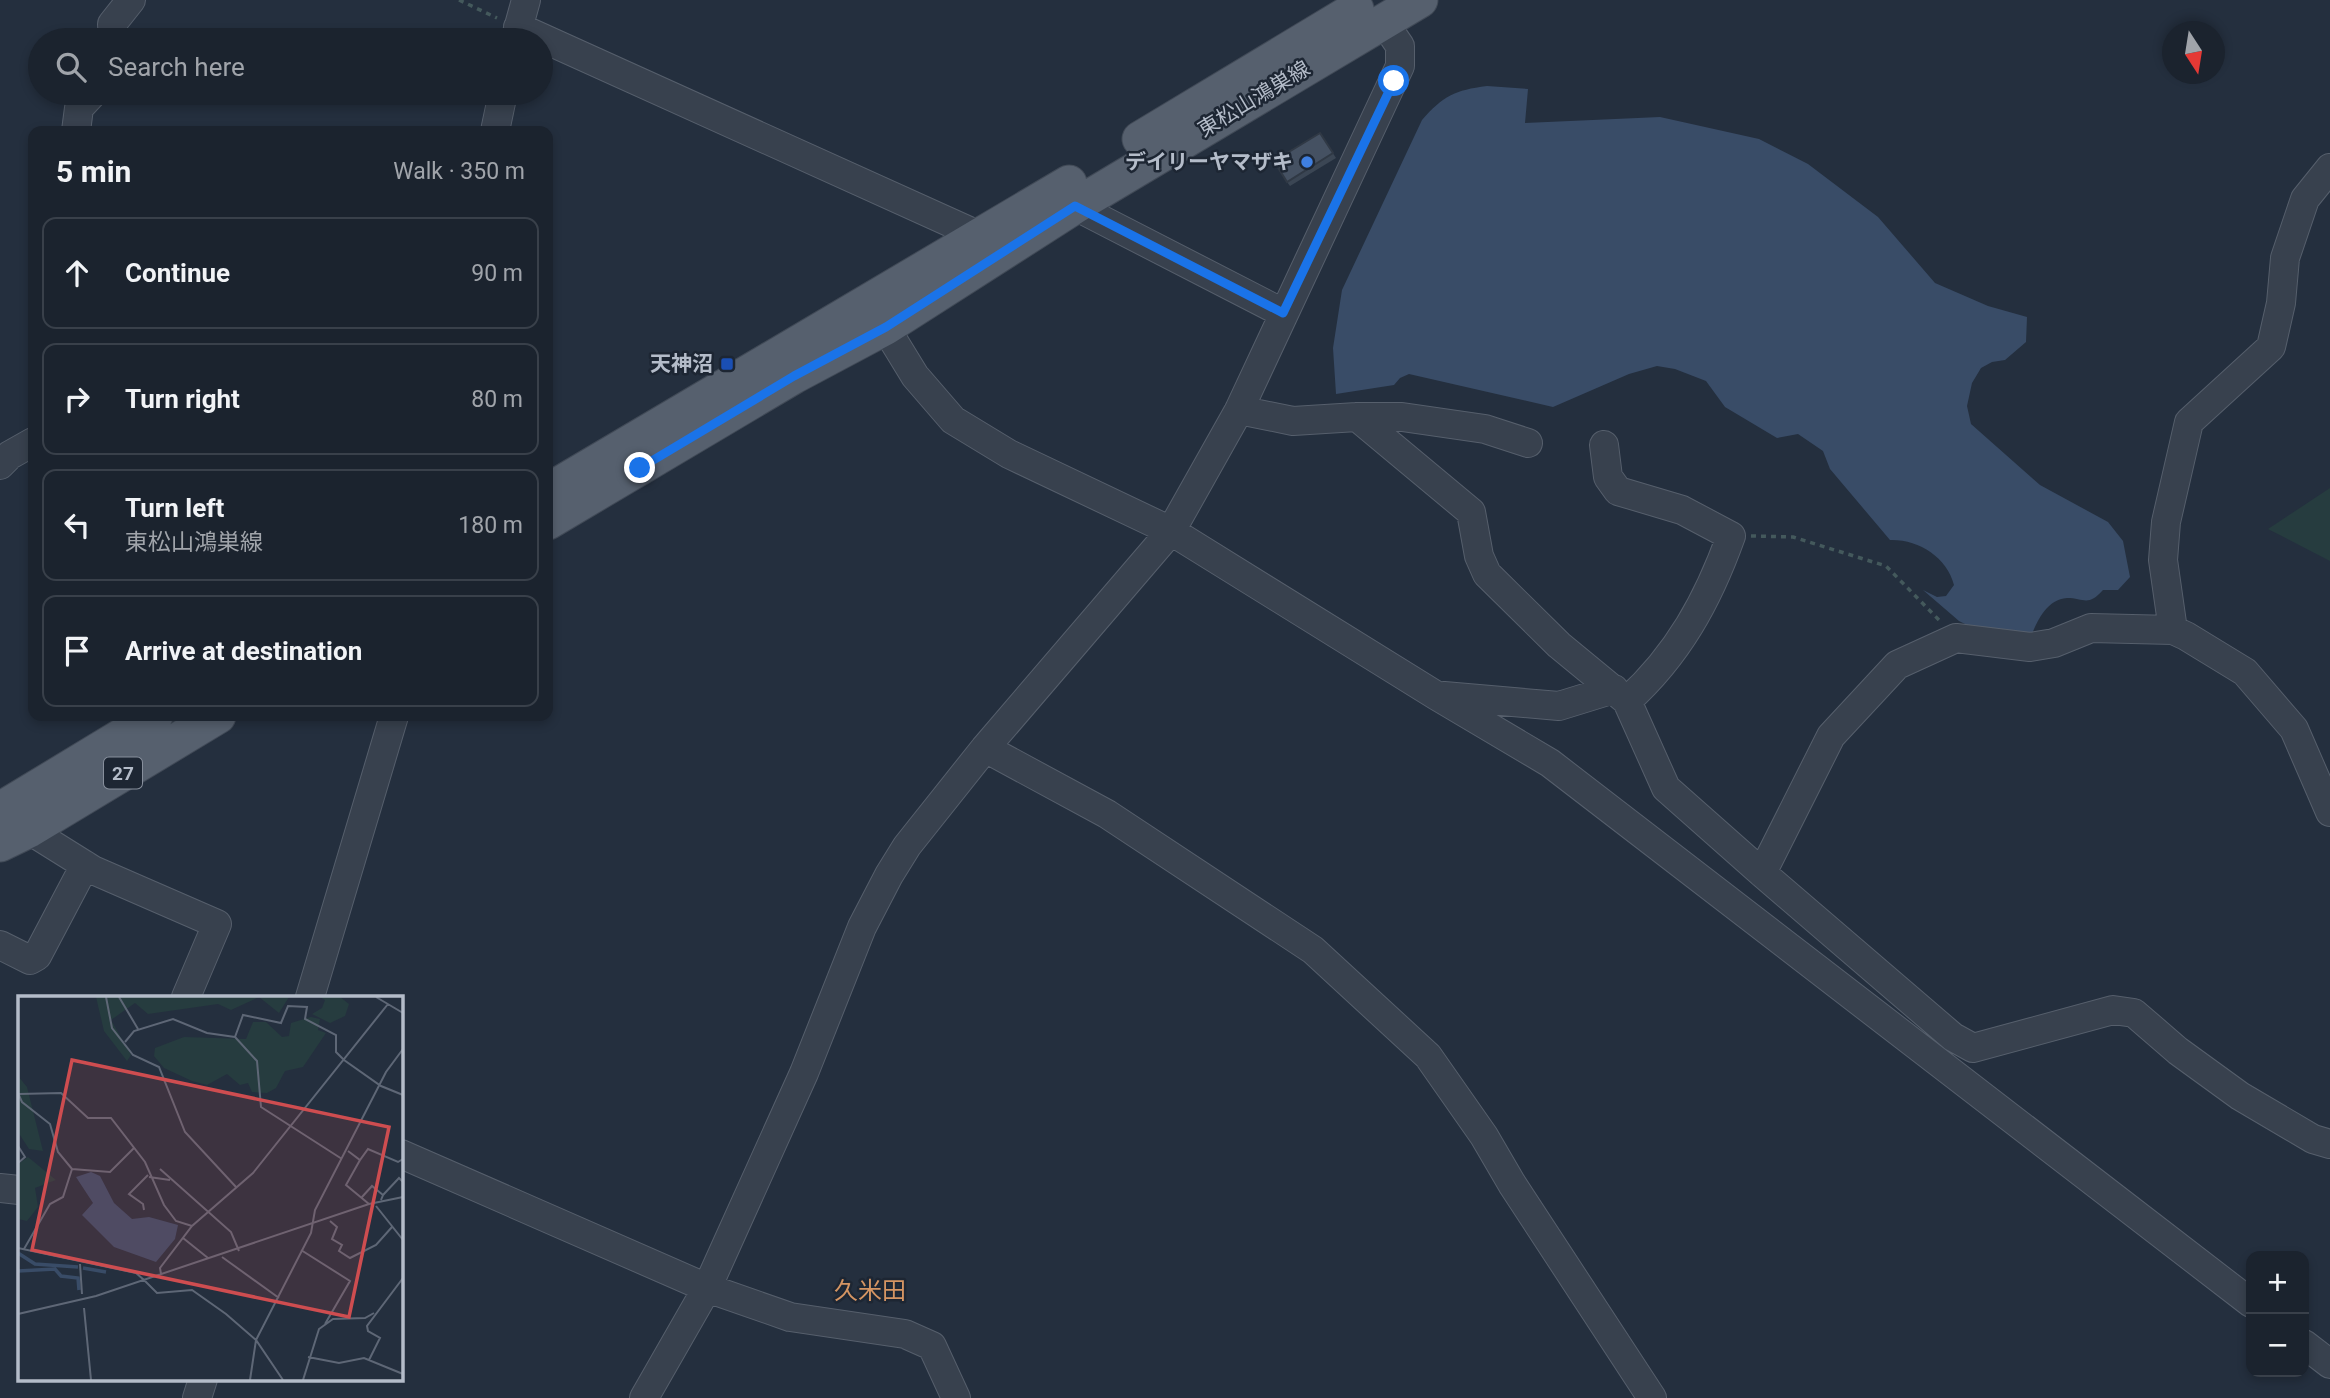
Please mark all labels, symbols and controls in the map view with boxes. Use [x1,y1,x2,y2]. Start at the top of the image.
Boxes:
north arrow [2162,21,2225,84]
search box [28,28,553,105]
icon: search [52,48,90,86]
text: Search here [108,52,245,82]
street label: 東松山鴻巣線 [1194,56,1314,142]
route start [1378,65,1409,96]
place label: デイリーヤマザキ [1125,150,1293,174]
text: 5 min [56,154,131,189]
marker: デイリーヤマザキ [1299,154,1315,170]
text: Walk · 350 m [393,158,525,185]
icon: ahead [58,254,96,292]
text: Continue [125,258,230,288]
text: 90 m [471,260,523,287]
place label: 天神沼 [650,352,713,376]
marker: 天神沼 [719,356,735,372]
icon: right [58,380,96,418]
text: Turn right [125,384,240,414]
text: 80 m [471,386,523,413]
route end [624,452,655,483]
text: Turn left [125,493,224,523]
icon: left [58,506,96,544]
text: 180 m [458,512,523,539]
text: 東松山鴻巣線 [125,529,263,556]
icon: arrive [58,632,96,670]
text: Arrive at destination [125,636,362,666]
road number: 27 [104,758,142,788]
inset map [18,996,402,1380]
map controls [2246,1251,2309,1377]
button: + [2246,1251,2309,1314]
district label: 久米田 [834,1277,906,1305]
button: − [2246,1314,2309,1377]

